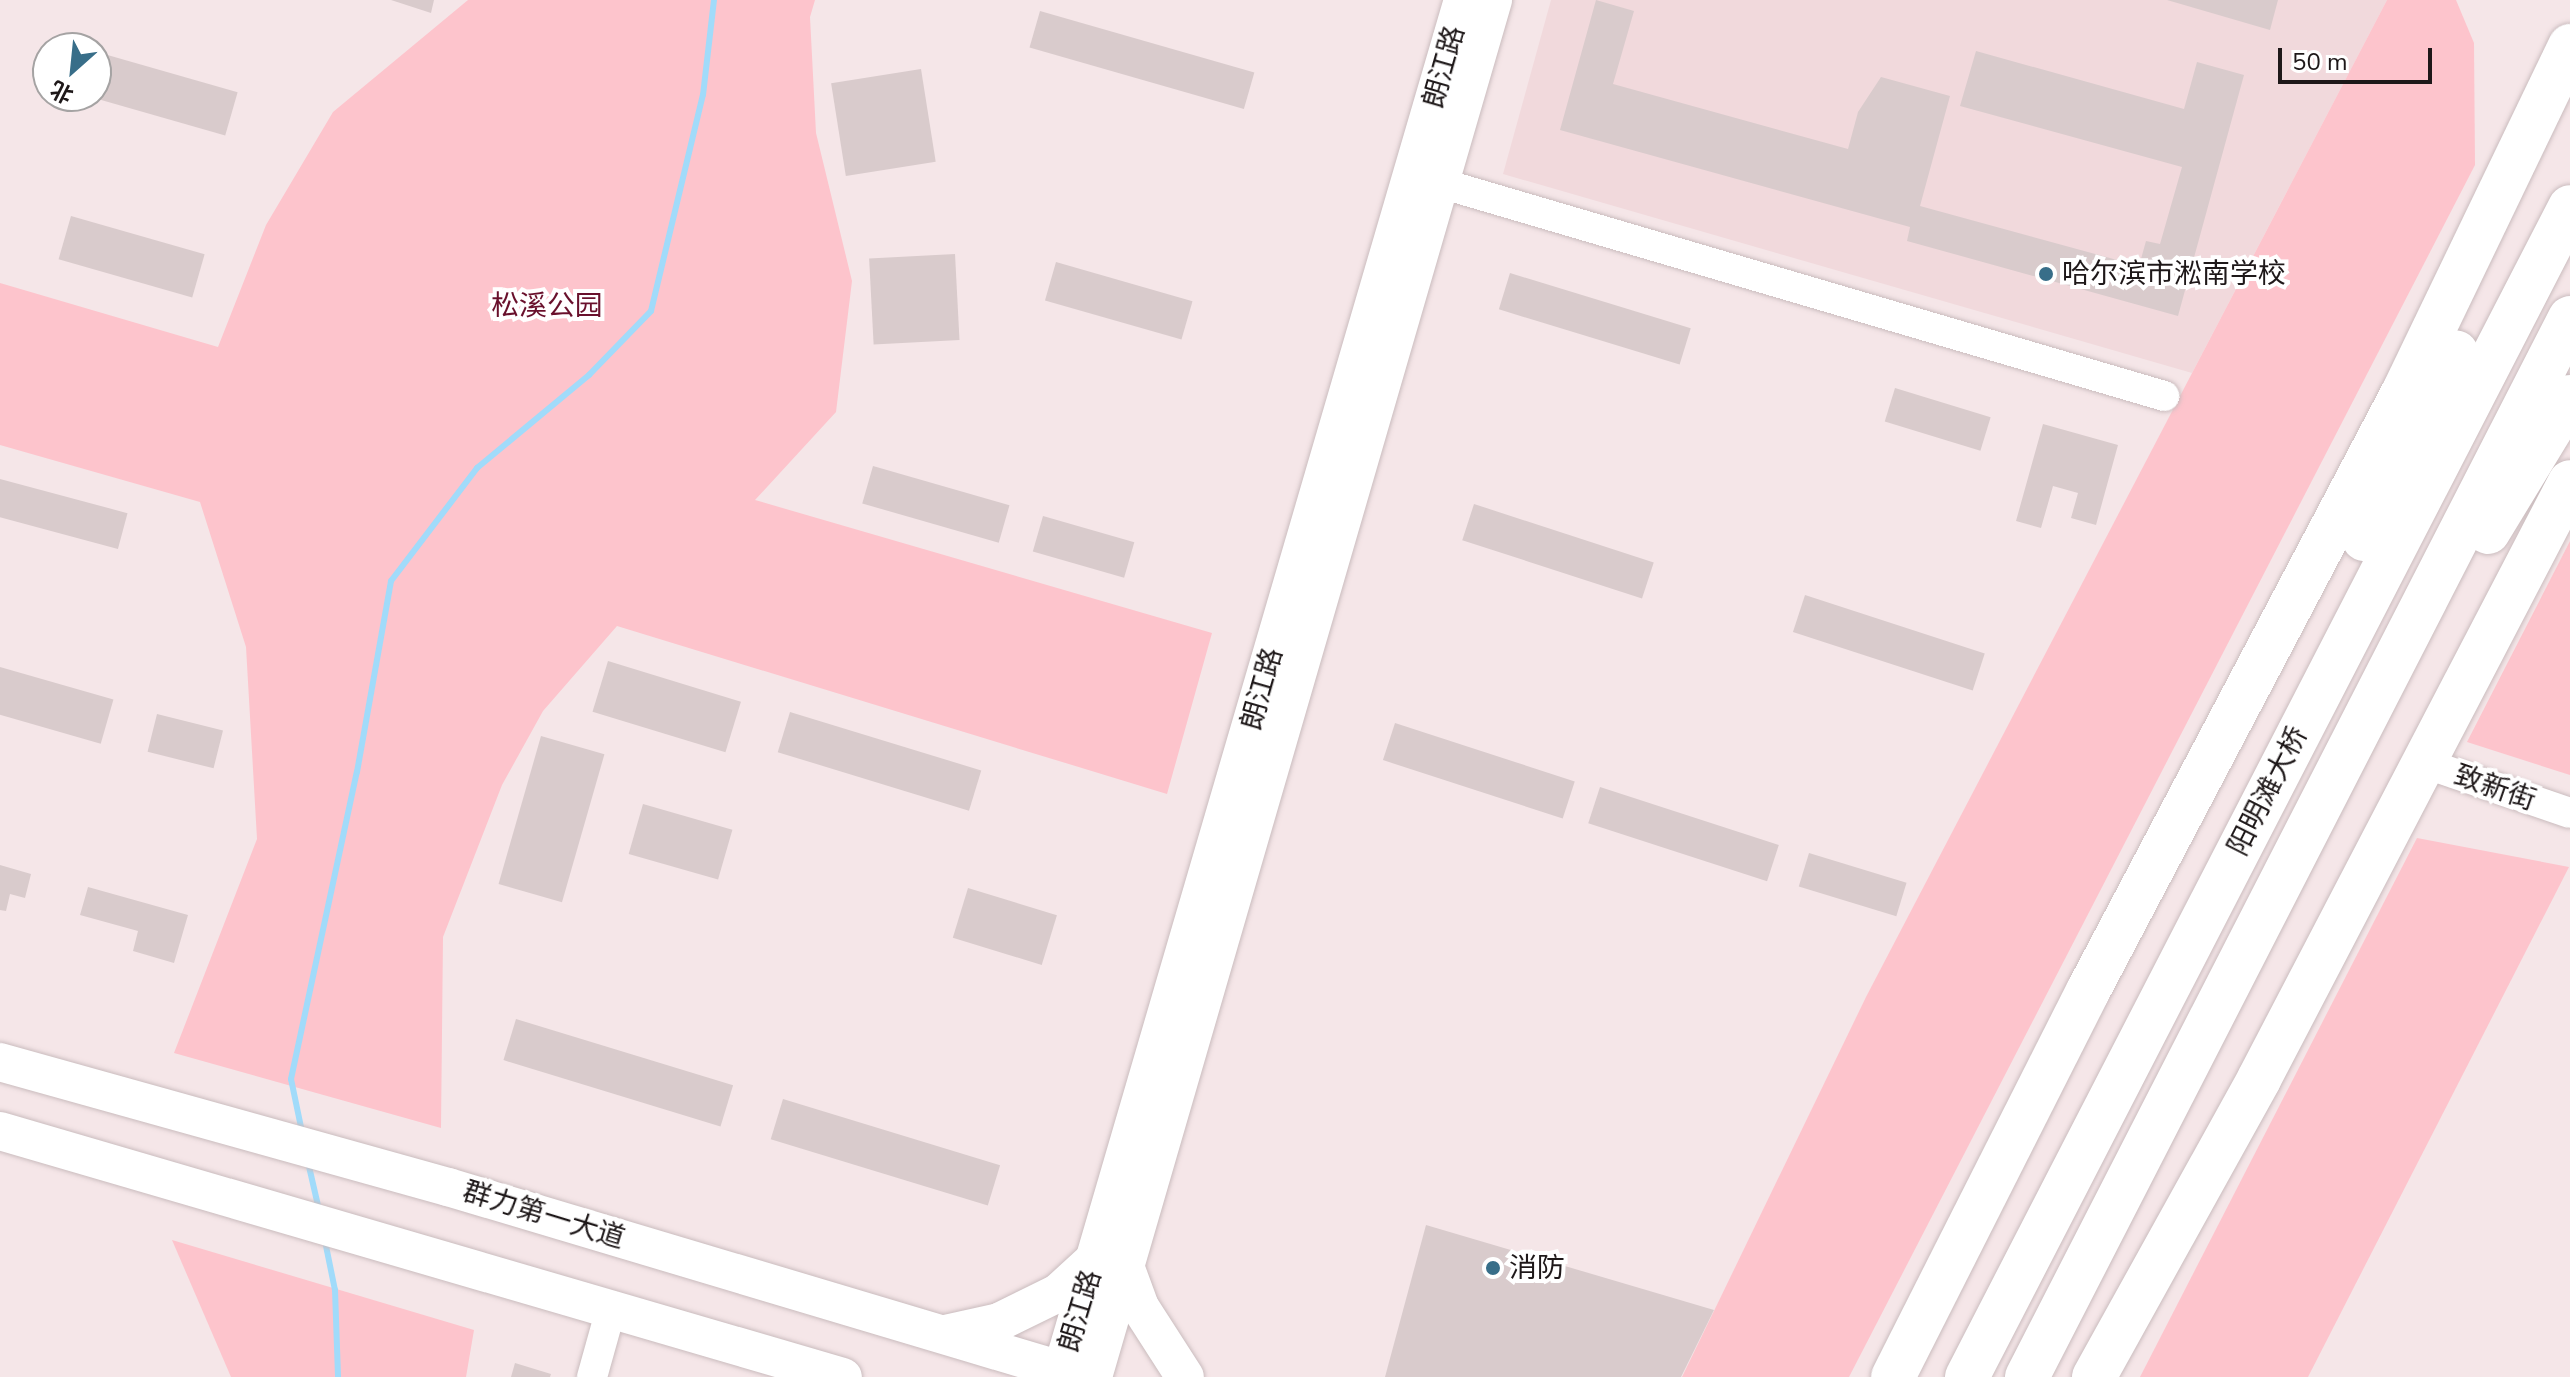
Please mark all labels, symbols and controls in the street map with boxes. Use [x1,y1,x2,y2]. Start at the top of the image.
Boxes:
street label: 朗江路 [1416,22,1472,112]
north arrow [32,32,112,112]
scale bar [2282,32,2436,82]
text: 50 m [2292,46,2348,78]
text: 北 [45,73,79,110]
place label: 哈尔滨市淞南学校 [2062,257,2286,291]
marker: 哈尔滨市淞南学校 [2037,265,2055,283]
park label: 松溪公园 [491,289,603,323]
street label: 朗江路 [1234,644,1290,734]
street label: 阳明滩大桥 [2221,721,2315,861]
street label: 致新街 [2450,758,2540,818]
street label: 群力第一大道 [459,1174,629,1256]
place label: 消防 [1509,1251,1565,1285]
marker: 消防 [1484,1259,1502,1277]
street label: 朗江路 [1052,1266,1108,1356]

